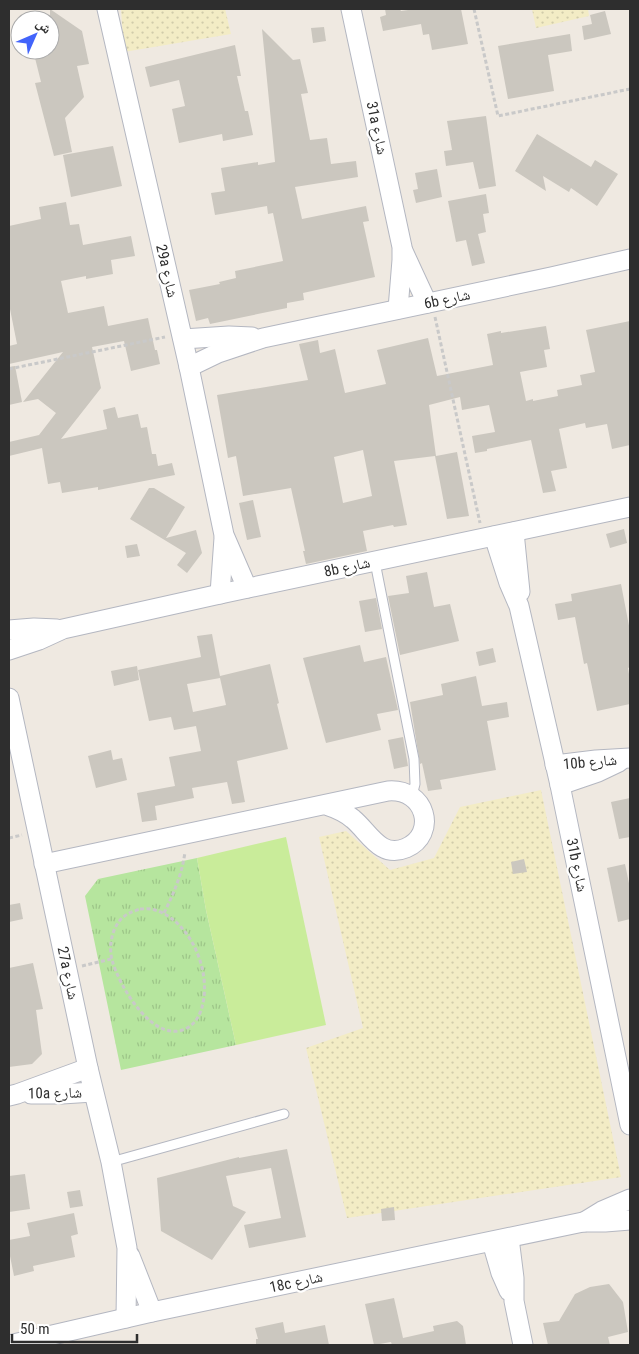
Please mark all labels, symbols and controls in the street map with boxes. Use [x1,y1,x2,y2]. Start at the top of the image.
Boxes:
north arrow [10,10,60,60]
text: ش [33,15,55,38]
street label: 31a شارع [362,100,391,157]
street label: 29a شارع [151,243,182,300]
street label: 6b شارع [422,285,472,314]
street label: 8b شارع [322,553,372,582]
street label: 10b شارع [562,751,618,774]
street label: 31b شارع [562,837,591,894]
street label: 27a شارع [53,945,82,1002]
street label: 10a شارع [28,1084,82,1103]
street label: 18c شارع [268,1268,324,1297]
scale bar [12,1312,138,1344]
text: 50 m [20,1320,50,1338]

